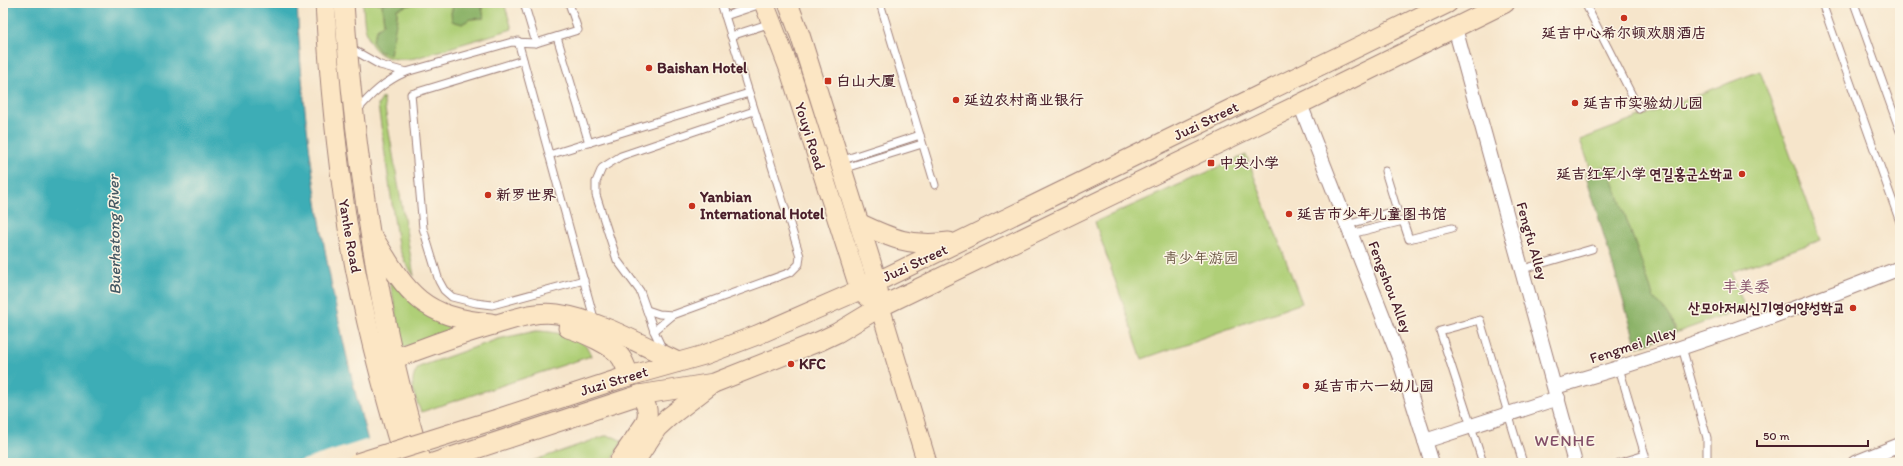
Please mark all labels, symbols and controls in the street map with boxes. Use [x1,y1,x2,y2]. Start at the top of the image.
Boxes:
marker: 延吉中心希尔顿欢朋酒店 [1619,13,1629,23]
place label: 延吉中心希尔顿欢朋酒店 [1541,24,1707,42]
place label: Baishan Hotel [657,59,748,77]
marker: Baishan Hotel [644,63,654,73]
place label: 白山大厦 [836,72,896,90]
marker: 白山大厦 [823,76,833,86]
place label: 延边农村商业银行 [964,91,1084,109]
place label: 延吉市实验幼儿园 [1583,94,1703,112]
marker: 延边农村商业银行 [951,95,961,105]
street label: Juzi Street [1171,97,1242,144]
marker: 延吉市实验幼儿园 [1570,98,1580,108]
street label: Youyi Road [791,100,829,172]
place label: 中央小学 [1219,154,1279,172]
marker: 中央小学 [1206,158,1216,168]
place label: 延吉红军小学 연길홍군소학교 [1556,165,1734,183]
marker: 延吉红军小学 연길홍군소학교 [1737,169,1747,179]
water label: Buerhatong River [103,173,125,295]
place label: 新罗世界 [496,186,556,204]
place label: Yanbian International Hotel [699,188,825,223]
marker: 新罗世界 [483,190,493,200]
street label: Yanhe Road [335,198,365,274]
street label: Fengfu Alley [1512,200,1552,282]
marker: Yanbian International Hotel [687,201,697,211]
place label: 延吉市少年儿童图书馆 [1297,205,1447,223]
marker: 延吉市少年儿童图书馆 [1284,209,1294,219]
street label: Fengshou Alley [1364,239,1416,335]
street label: Juzi Street [880,240,951,286]
park label: 青少年游园 [1163,249,1239,267]
district label: 丰美委 [1722,277,1770,296]
place label: 산모아저씨신기영어양성학교 [1688,299,1845,317]
marker: 산모아저씨신기영어양성학교 [1848,303,1858,313]
street label: Fengmei Alley [1588,323,1678,367]
place label: KFC [799,355,826,373]
marker: KFC [786,359,796,369]
street label: Juzi Street [578,362,650,400]
place label: 延吉市六一幼儿园 [1314,377,1434,395]
marker: 延吉市六一幼儿园 [1301,381,1311,391]
scale bar [1757,422,1868,448]
text: 50 m [1763,429,1789,443]
district label: WENHE [1534,430,1596,450]

